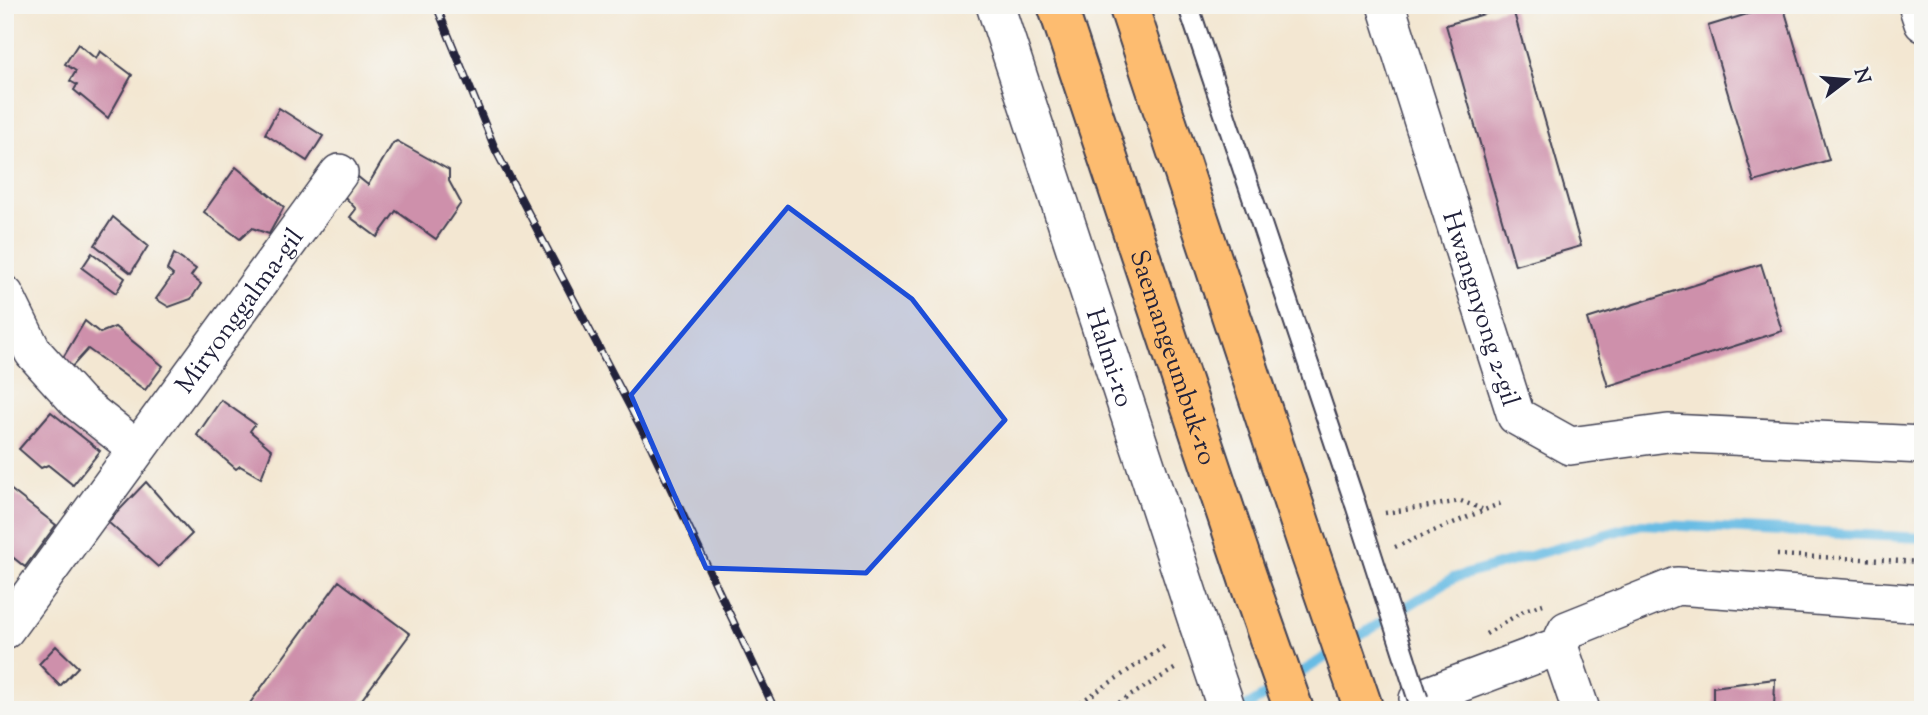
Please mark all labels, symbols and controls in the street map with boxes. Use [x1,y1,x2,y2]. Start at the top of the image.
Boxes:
north arrow [1812,46,1882,116]
text: N [1846,65,1876,87]
street label: Hwangnyong 2-gil [1431,207,1528,411]
street label: Miryonggalma-gil [168,221,314,402]
street label: Saemangeumbuk-ro [1119,245,1225,470]
street label: Halmi-ro [1075,304,1142,412]

